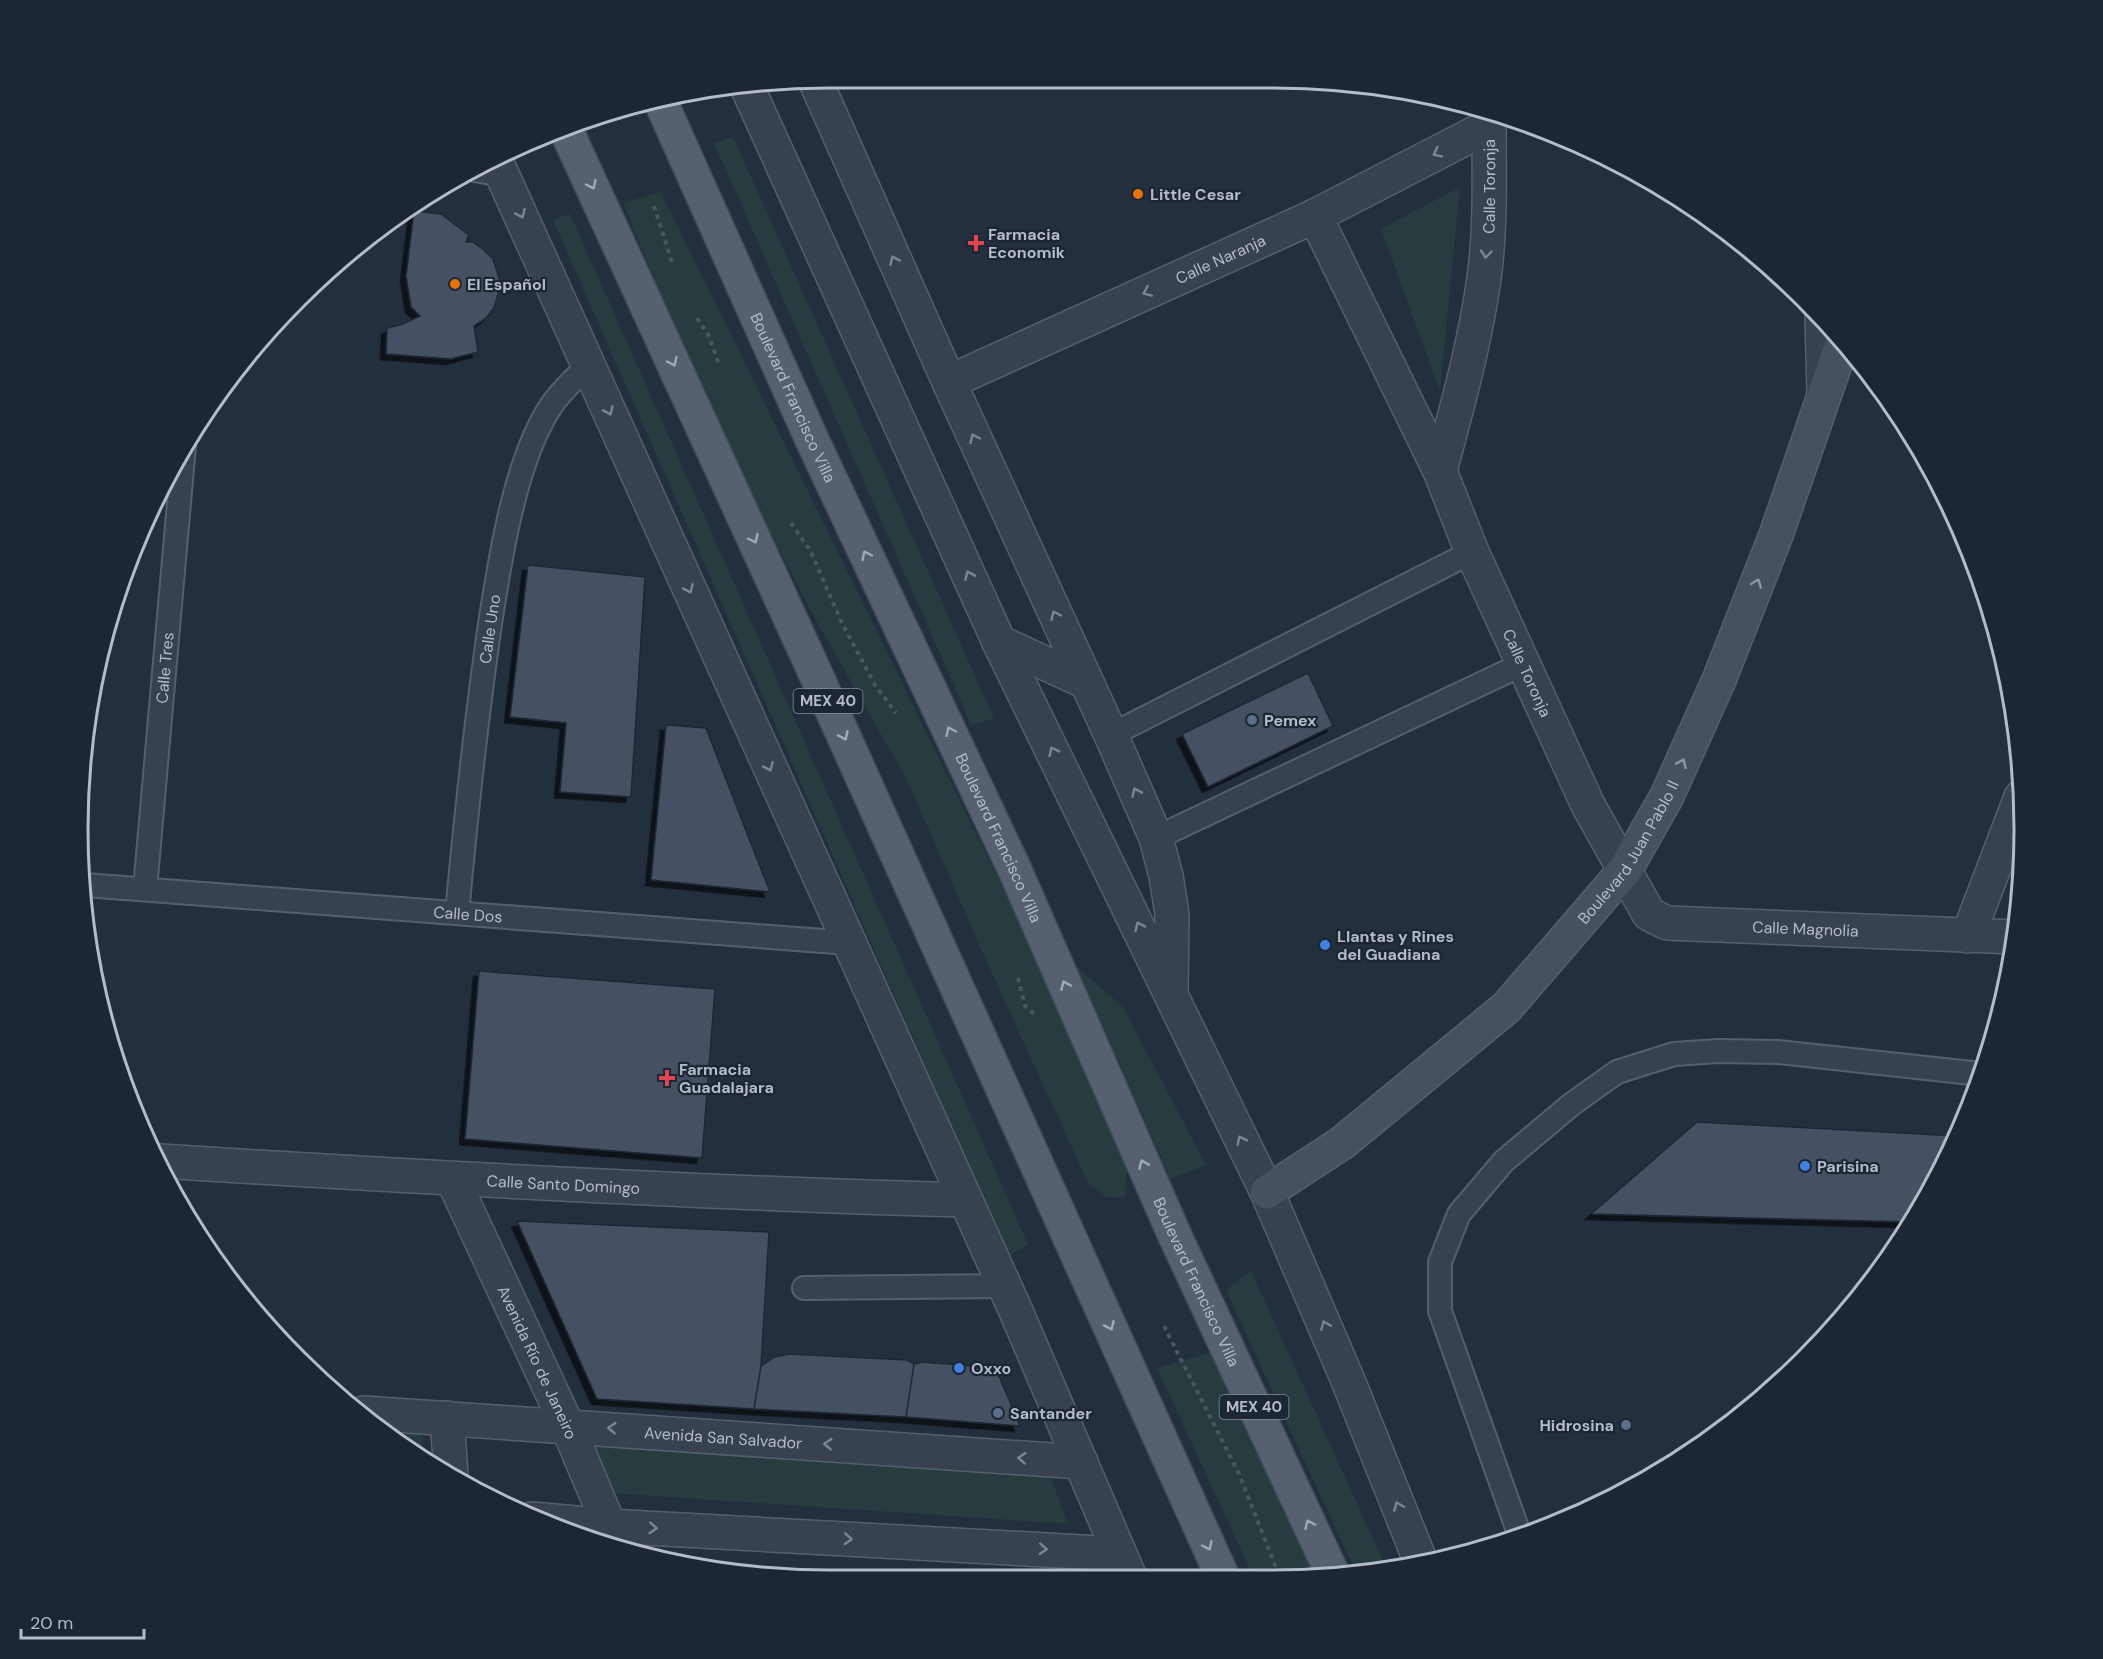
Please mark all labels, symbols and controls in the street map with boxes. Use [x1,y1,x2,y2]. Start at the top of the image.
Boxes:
street label: Calle Toronja [1478,139,1500,234]
one-way arrow [1433,146,1443,157]
one-way arrow [584,178,596,189]
place label: Little Cesar [1150,184,1241,205]
marker: Little Cesar [1131,187,1145,201]
one-way arrow [513,208,525,219]
place label: Farmacia Economik [988,224,1066,263]
street label: Calle Naranja [1172,229,1269,288]
marker: Farmacia Economik [969,236,983,250]
one-way arrow [1480,250,1493,259]
one-way arrow [890,255,902,266]
place label: El Español [467,274,546,295]
marker: El Español [448,277,462,291]
one-way arrow [1143,284,1154,296]
street label: Boulevard Francisco Villa [746,309,841,486]
one-way arrow [666,356,678,367]
one-way arrow [601,405,613,416]
one-way arrow [969,433,981,444]
one-way arrow [747,533,759,544]
one-way arrow [862,550,874,561]
one-way arrow [964,571,976,582]
one-way arrow [1750,578,1762,589]
one-way arrow [682,583,694,594]
street label: Calle Uno [474,593,505,665]
one-way arrow [1050,610,1062,621]
street label: Calle Toronja [1498,625,1557,720]
street label: Calle Tres [151,631,178,704]
road number: MEX 40 [794,689,862,713]
place label: Pemex [1264,710,1316,731]
marker: Pemex [1245,713,1259,727]
one-way arrow [945,726,957,737]
one-way arrow [837,729,849,740]
one-way arrow [1048,746,1060,757]
street label: Boulevard Francisco Villa [951,750,1047,926]
one-way arrow [1674,758,1686,769]
one-way arrow [762,760,774,771]
street label: Boulevard Juan Pablo II [1573,777,1683,928]
one-way arrow [1131,788,1143,799]
street label: Calle Dos [433,901,503,927]
street label: Calle Magnolia [1752,916,1859,941]
one-way arrow [1134,922,1146,933]
place label: Llantas y Rines del Guadiana [1337,926,1454,965]
marker: Llantas y Rines del Guadiana [1318,938,1332,952]
one-way arrow [1060,980,1072,991]
place label: Farmacia Guadalajara [679,1059,774,1098]
marker: Farmacia Guadalajara [660,1071,674,1085]
one-way arrow [1237,1135,1249,1146]
place label: Parisina [1817,1156,1879,1177]
one-way arrow [1139,1159,1151,1170]
marker: Parisina [1798,1159,1812,1173]
street label: Calle Santo Domingo [486,1170,641,1198]
street label: Boulevard Francisco Villa [1149,1194,1245,1370]
street label: Avenida Río de Janeiro [493,1282,582,1442]
one-way arrow [1102,1320,1114,1331]
one-way arrow [1320,1321,1332,1332]
place label: Oxxo [971,1358,1011,1379]
marker: Oxxo [952,1361,966,1375]
road number: MEX 40 [1220,1395,1288,1419]
place label: Santander [1010,1403,1092,1424]
marker: Santander [991,1406,1005,1420]
place label: Hidrosina [1539,1415,1614,1436]
marker: Hidrosina [1619,1418,1633,1432]
one-way arrow [608,1422,617,1435]
street label: Avenida San Salvador [643,1422,803,1453]
one-way arrow [823,1438,832,1451]
one-way arrow [1018,1452,1027,1465]
one-way arrow [1393,1501,1405,1512]
one-way arrow [1304,1520,1316,1531]
one-way arrow [649,1522,658,1535]
one-way arrow [844,1532,853,1545]
one-way arrow [1201,1540,1213,1551]
one-way arrow [1038,1542,1047,1555]
scale bar [21,1602,144,1640]
text: 20 m [30,1611,73,1635]

